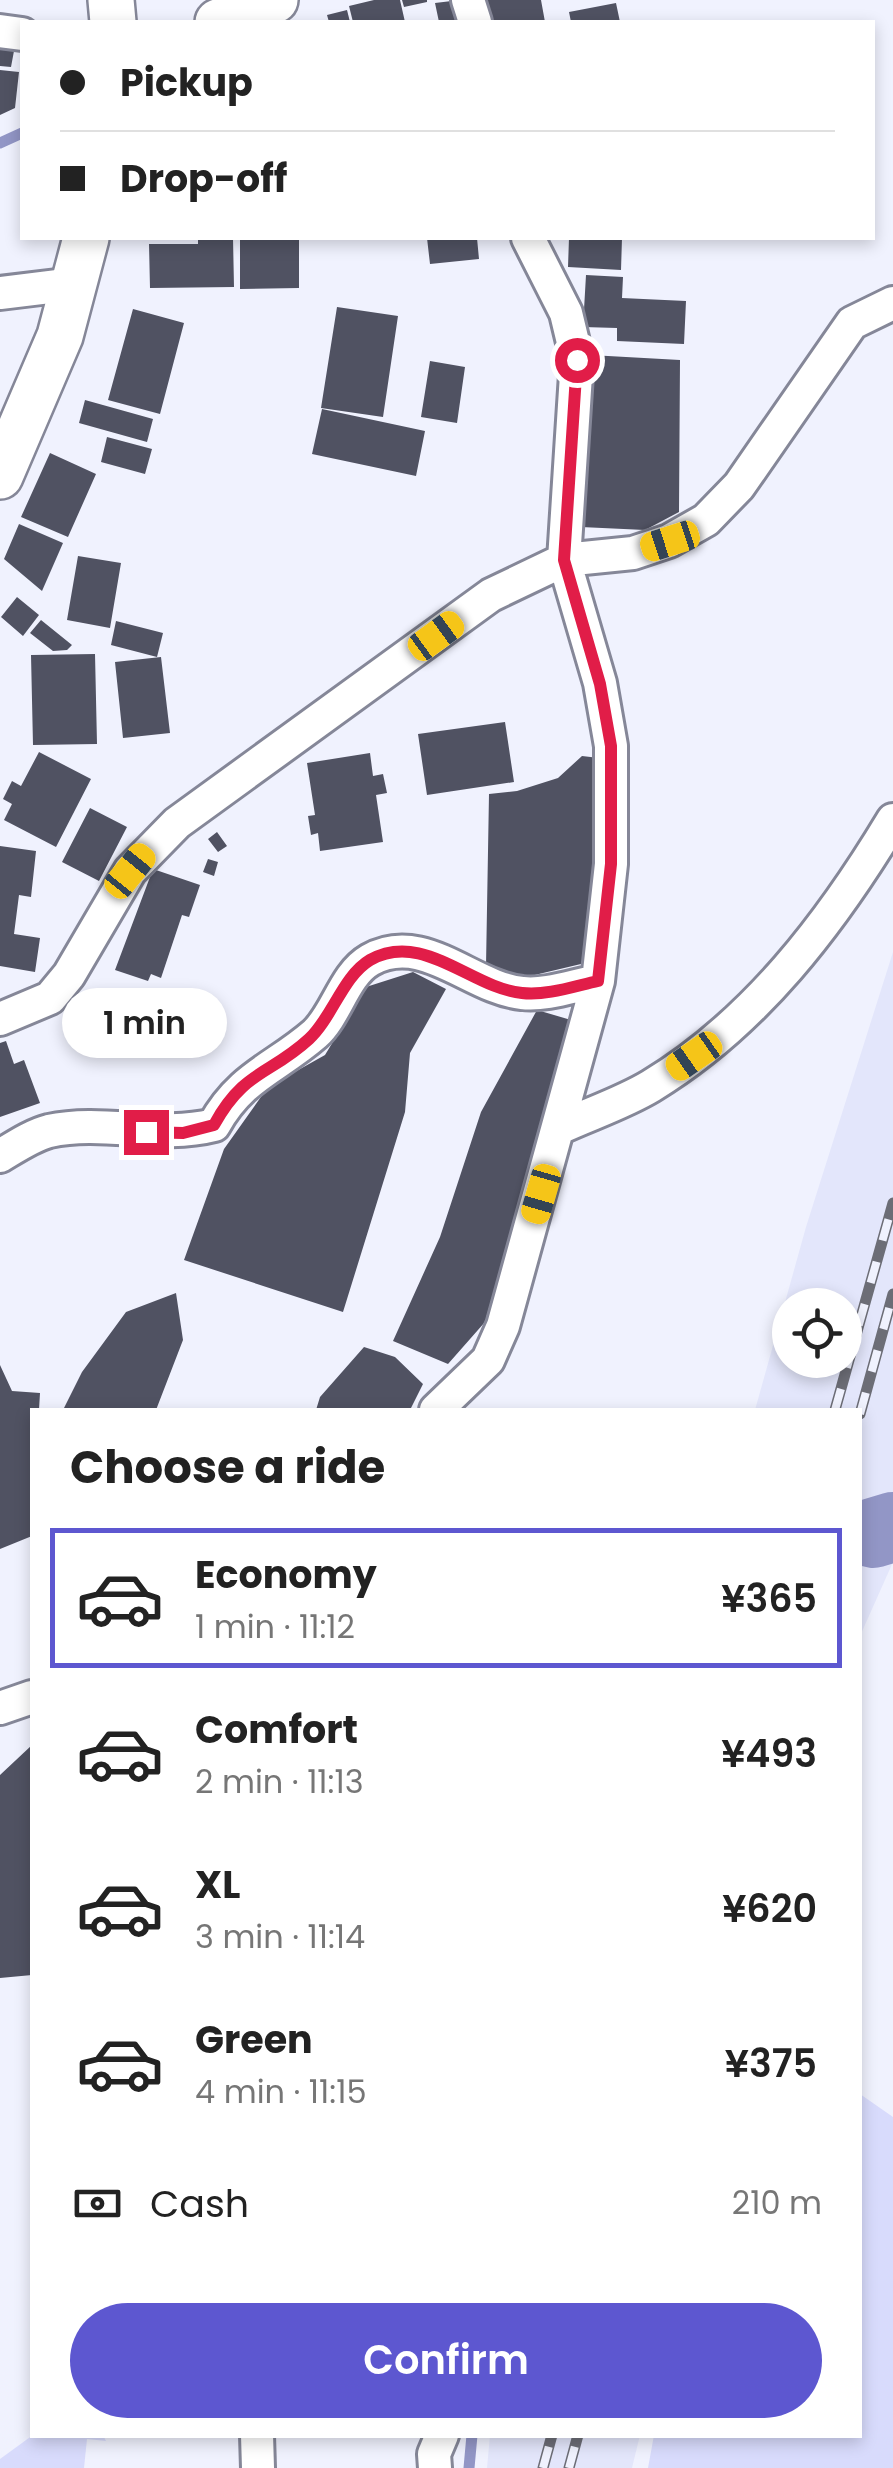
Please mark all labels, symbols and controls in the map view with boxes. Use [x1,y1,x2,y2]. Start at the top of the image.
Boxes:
text: Pickup [120,56,253,109]
text: Drop-off [120,152,288,205]
route start [555,338,600,383]
car [637,517,703,565]
car [403,606,469,666]
car [99,838,161,904]
callout: 1 min [64,987,228,1057]
text: 1 min [103,1000,186,1045]
car [661,1027,727,1085]
route end [124,1110,169,1155]
car [518,1161,564,1227]
map controls [772,1288,862,1378]
button: locate [772,1288,862,1378]
text: Choose a ride [70,1436,385,1499]
text: Economy [195,1548,377,1601]
icon: car [75,1553,165,1643]
text: ¥365 [721,1572,817,1625]
text: 1 min · 11:12 [195,1604,355,1649]
text: Comfort [195,1703,358,1756]
icon: car [75,1708,165,1798]
text: ¥493 [721,1727,817,1780]
text: 2 min · 11:13 [195,1759,364,1804]
text: XL [195,1858,240,1911]
icon: car [75,1863,165,1953]
text: ¥620 [722,1882,817,1935]
text: 3 min · 11:14 [195,1914,365,1959]
text: Green [195,2013,313,2066]
icon: car [75,2018,165,2108]
text: ¥375 [725,2037,817,2090]
text: 4 min · 11:15 [195,2069,367,2114]
icon: cash [70,2176,125,2231]
text: Cash [150,2177,249,2230]
text: 210 m [732,2180,822,2225]
button: Confirm [70,2303,822,2418]

